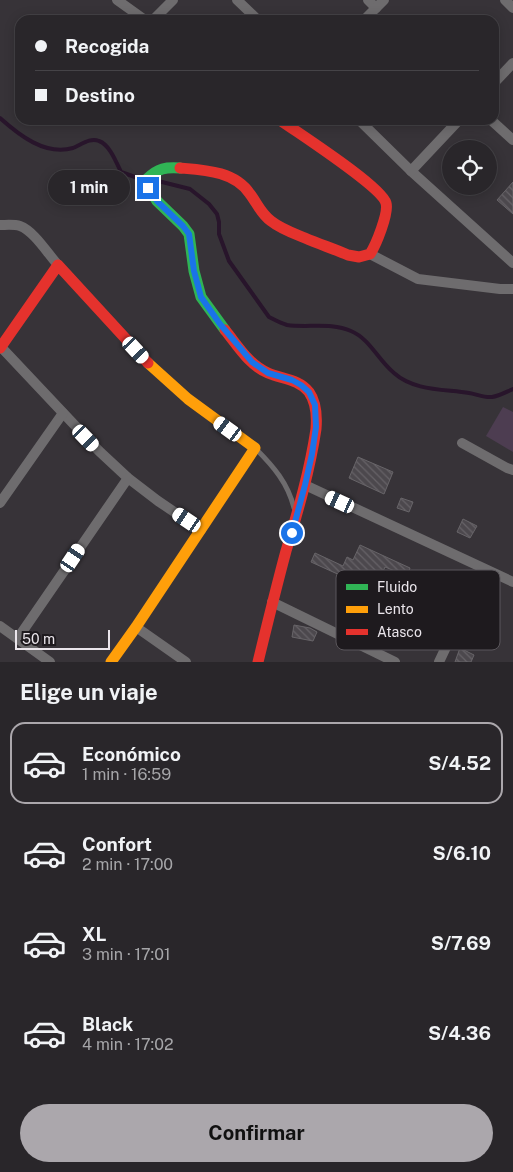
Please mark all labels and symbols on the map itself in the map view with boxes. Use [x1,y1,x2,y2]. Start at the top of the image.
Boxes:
callout: 1 min [48,170,130,206]
route end [137,177,159,199]
car [120,334,151,366]
car [211,414,244,444]
car [70,422,101,454]
car [323,489,356,515]
car [170,505,203,535]
route start [281,522,303,544]
car [58,541,87,575]
legend [336,570,500,650]
text: Fluido [377,579,417,595]
text: Lento [377,601,414,617]
text: Atasco [377,624,422,640]
scale bar [15,627,110,650]

